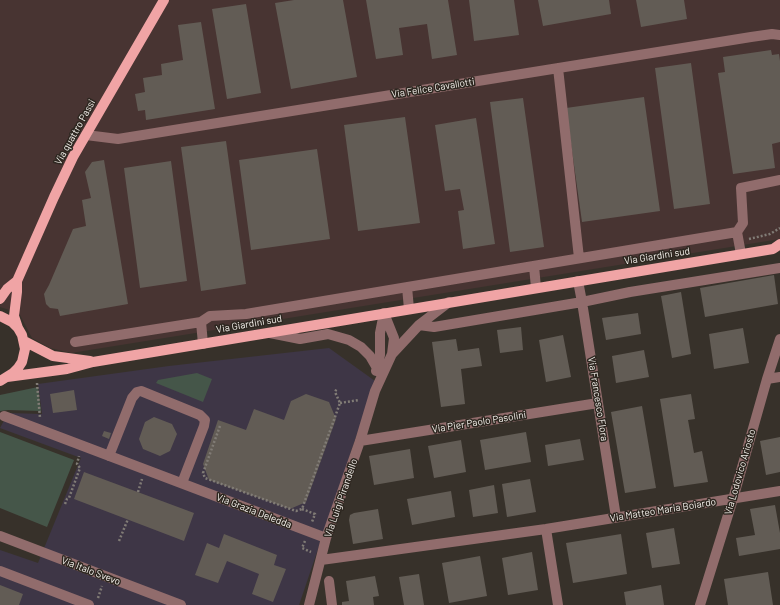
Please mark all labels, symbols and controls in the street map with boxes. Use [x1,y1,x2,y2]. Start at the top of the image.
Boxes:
street label: Via Felice Cavallotti [391,75,475,101]
street label: Via quattro Passi [52,97,98,167]
street label: Via Giardini sud [623,245,691,267]
street label: Via Giardini sud [215,312,283,336]
street label: Via Francesco Flora [585,356,611,442]
street label: Via Pier Paolo Pasolini [431,409,527,435]
street label: Via Lodovico Ariosto [722,428,758,516]
street label: Via Luigi Pirandello [322,457,360,539]
street label: Via Grazia Deledda [215,491,293,531]
street label: Via Matteo Maria Boiardo [609,496,717,524]
street label: Via Italo Svevo [60,554,122,588]

